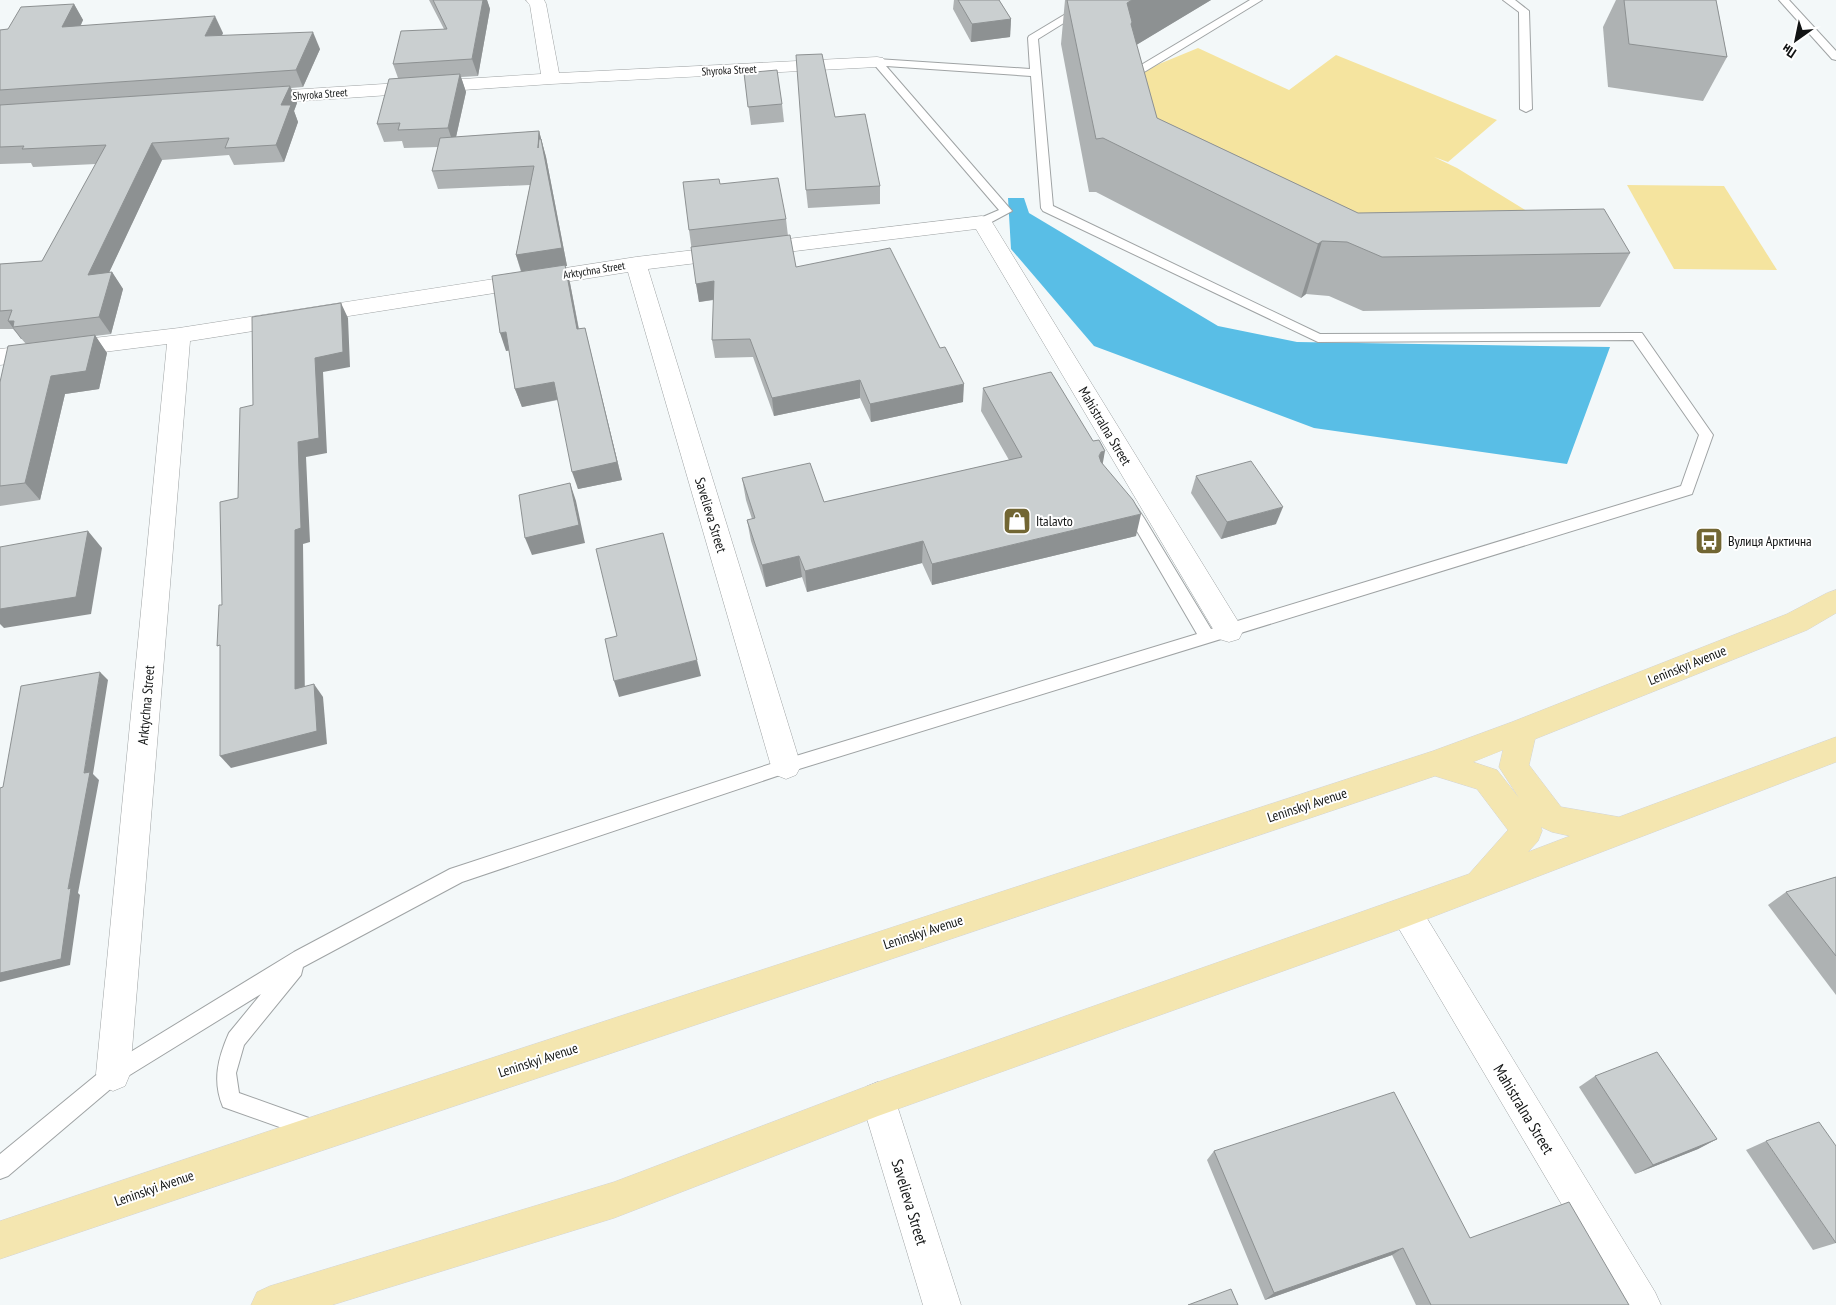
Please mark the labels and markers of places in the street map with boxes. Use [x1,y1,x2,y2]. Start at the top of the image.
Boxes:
shop icon: Italavto [1002,506,1032,536]
place label: Italavto [1036,512,1073,530]
bus stop icon: Вулиця Арктична [1694,526,1724,556]
place label: Вулиця Арктична [1728,532,1812,550]

